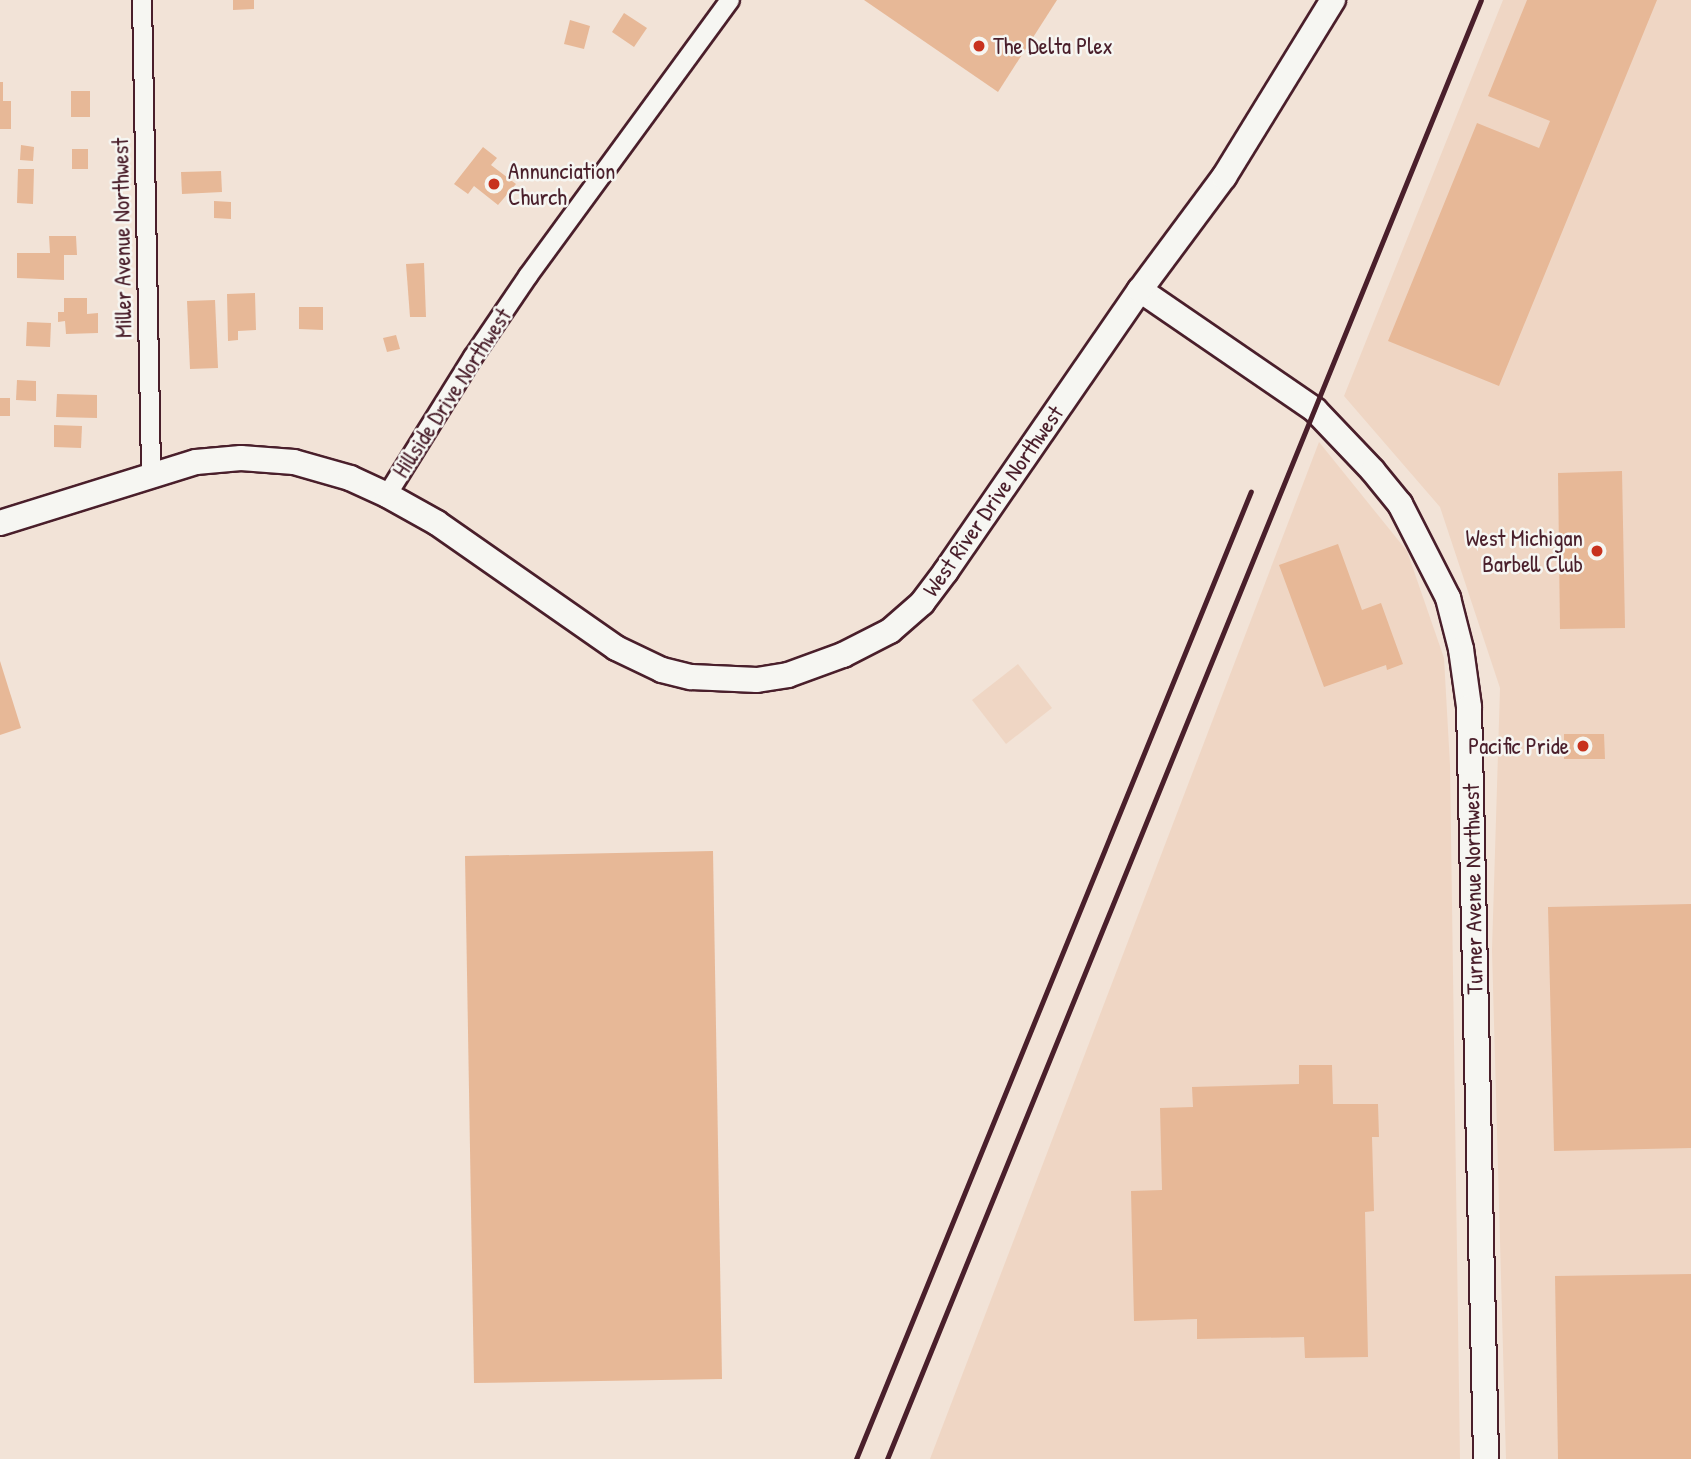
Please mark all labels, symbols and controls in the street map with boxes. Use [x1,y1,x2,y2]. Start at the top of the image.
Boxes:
place label: The Delta Plex [993,32,1113,60]
marker: The Delta Plex [971,38,987,54]
street label: Miller Avenue Northwest [106,138,138,338]
place label: Annunciation Church [508,157,615,211]
marker: Annunciation Church [486,176,502,192]
street label: Hillside Drive Northwest [387,303,517,483]
street label: West River Drive Northwest [917,400,1069,602]
place label: West Michigan Barbell Club [1465,524,1583,578]
marker: West Michigan Barbell Club [1589,543,1605,559]
place label: Pacific Pride [1468,732,1569,760]
marker: Pacific Pride [1575,738,1591,754]
street label: Turner Avenue Northwest [1457,783,1489,995]

